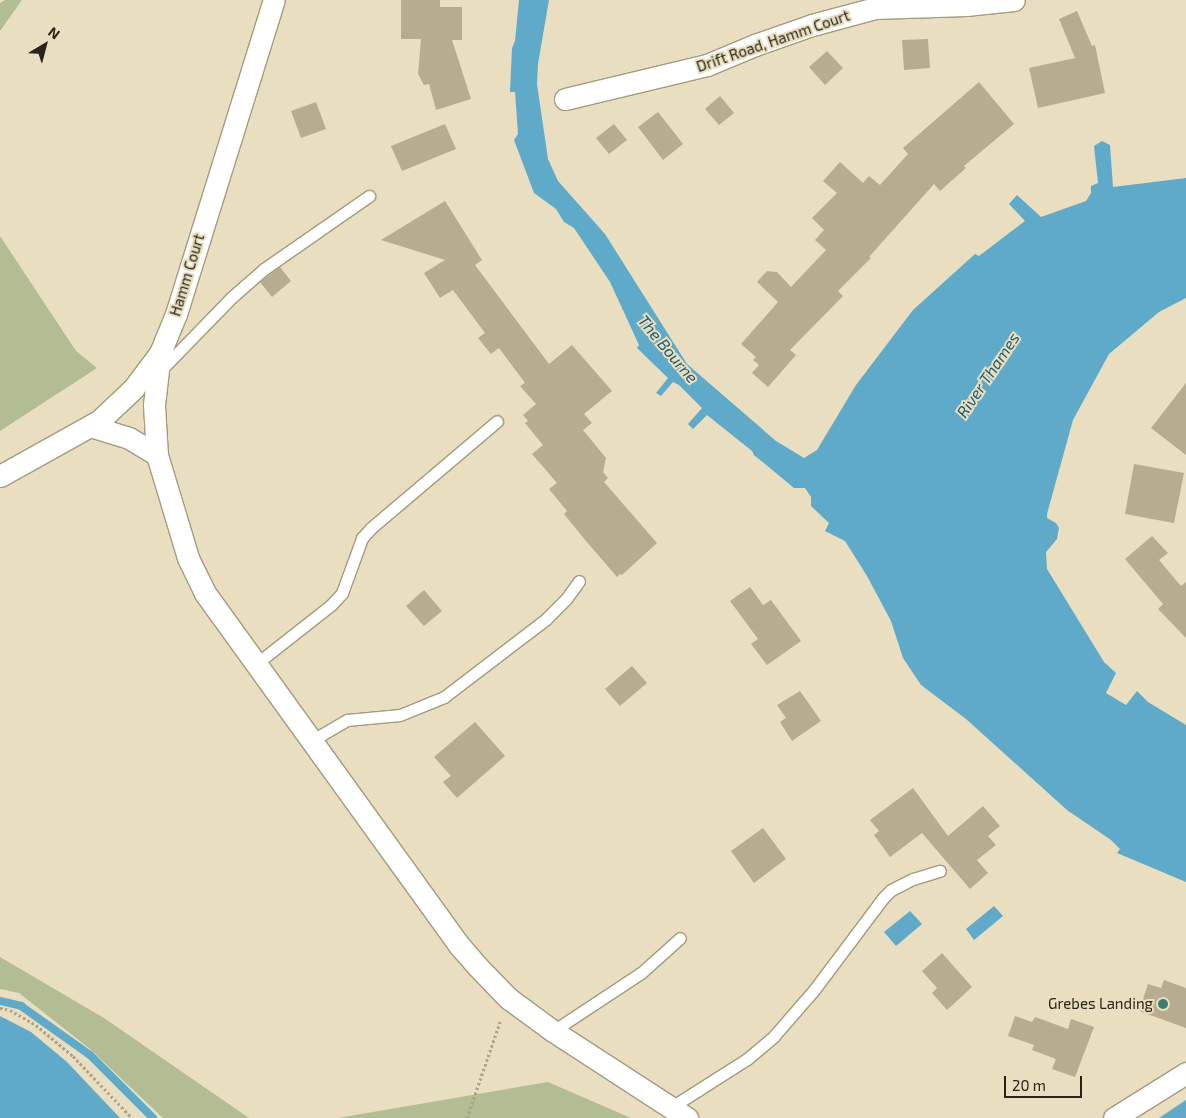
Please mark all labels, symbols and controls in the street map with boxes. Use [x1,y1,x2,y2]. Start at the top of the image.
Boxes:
street label: Drift Road, Hamm Court [694,6,852,76]
north arrow [20,20,70,70]
text: N [45,23,63,42]
street label: Hamm Court [166,232,208,318]
water label: The Bourne [634,311,702,387]
water label: River Thames [952,329,1024,421]
place label: Grebes Landing [1048,995,1153,1013]
marker: Grebes Landing [1157,998,1169,1010]
scale bar [1006,1066,1084,1098]
text: 20 m [1012,1076,1046,1094]

